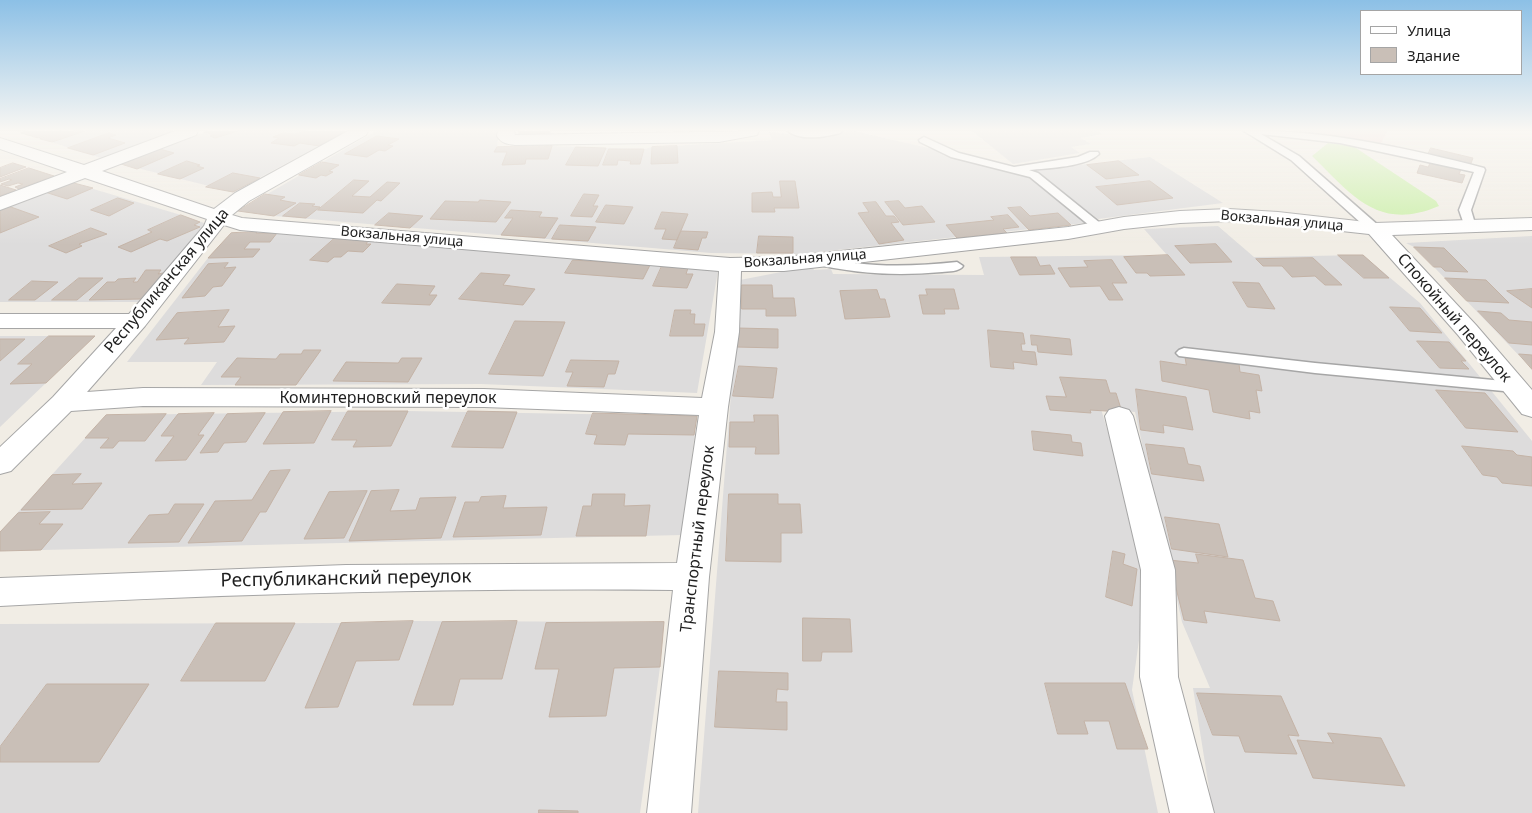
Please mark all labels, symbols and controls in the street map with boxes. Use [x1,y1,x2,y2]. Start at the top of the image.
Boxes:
legend [1360,10,1522,75]
text: Улица [1407,20,1451,40]
text: Здание [1407,45,1460,65]
street label: Республиканская улица [101,205,233,357]
street label: Вокзальная улица [1220,207,1344,235]
street label: Вокзальная улица [340,223,464,251]
street label: Вокзальная улица [743,246,867,272]
street label: Спокойный переулок [1393,250,1515,386]
street label: Коминтерновский переулок [279,388,497,408]
street label: Транспортный переулок [677,444,719,634]
street label: Республиканский переулок [220,565,472,593]

